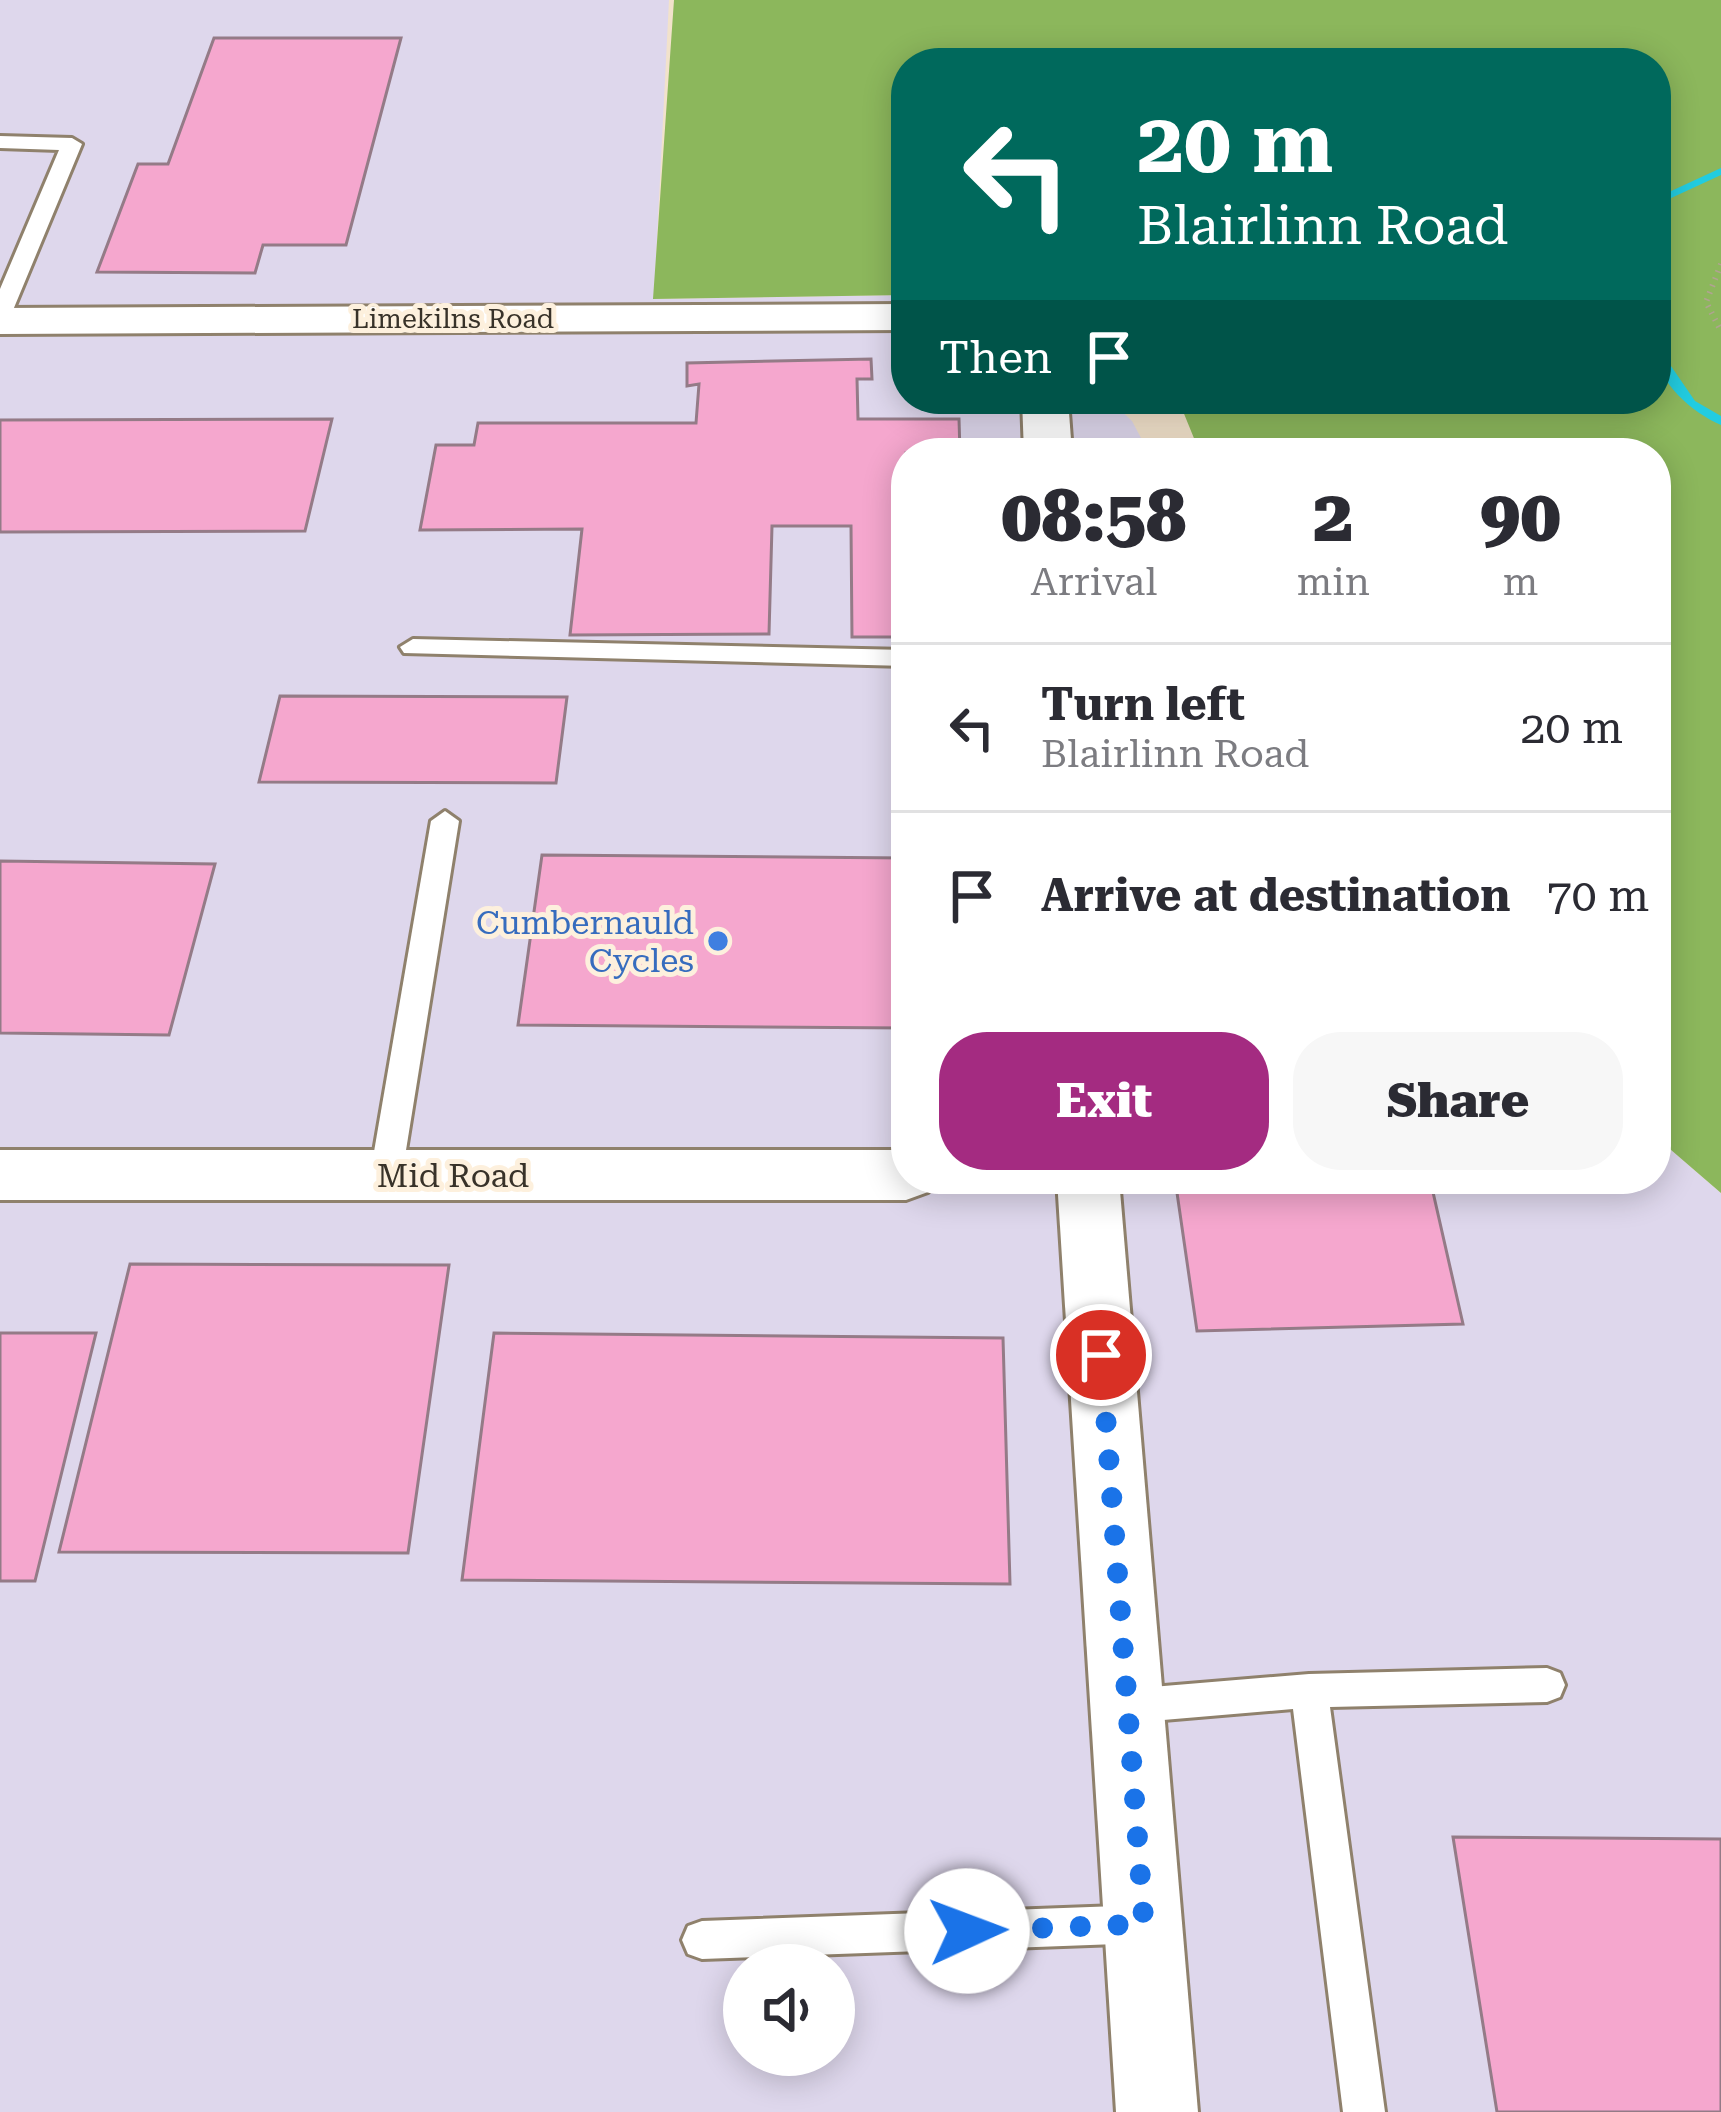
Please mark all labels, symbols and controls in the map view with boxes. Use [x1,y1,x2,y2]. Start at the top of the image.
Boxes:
text: 20 m [1137,94,1333,192]
icon: left [939,96,1095,252]
text: Blairlinn Road [1137,194,1508,257]
street label: Limekilns Road [352,303,554,335]
icon: arrive [1076,324,1142,390]
text: Then [939,331,1052,384]
text: 08:58 [1001,474,1186,559]
text: 2 [1313,474,1353,559]
text: 90 [1480,474,1561,559]
text: Arrival [1030,559,1157,605]
text: min [1297,559,1370,605]
text: m [1503,559,1538,605]
text: Turn left [1041,678,1245,731]
icon: left [939,695,1005,761]
text: 20 m [1520,701,1623,754]
text: Blairlinn Road [1041,731,1309,777]
icon: arrive [939,863,1005,929]
text: Arrive at destination [1041,869,1510,922]
text: 70 m [1546,869,1649,922]
place label: Cumbernauld Cycles [476,903,694,980]
marker: Cumbernauld Cycles [705,928,731,954]
button: Exit [939,1032,1269,1170]
button: Share [1293,1032,1623,1170]
street label: Mid Road [377,1156,529,1195]
pin [1050,1304,1152,1406]
icon: arrive [1068,1322,1134,1388]
position arrow [904,1868,1030,1994]
map controls [723,1944,855,2076]
button: sound [723,1944,855,2076]

